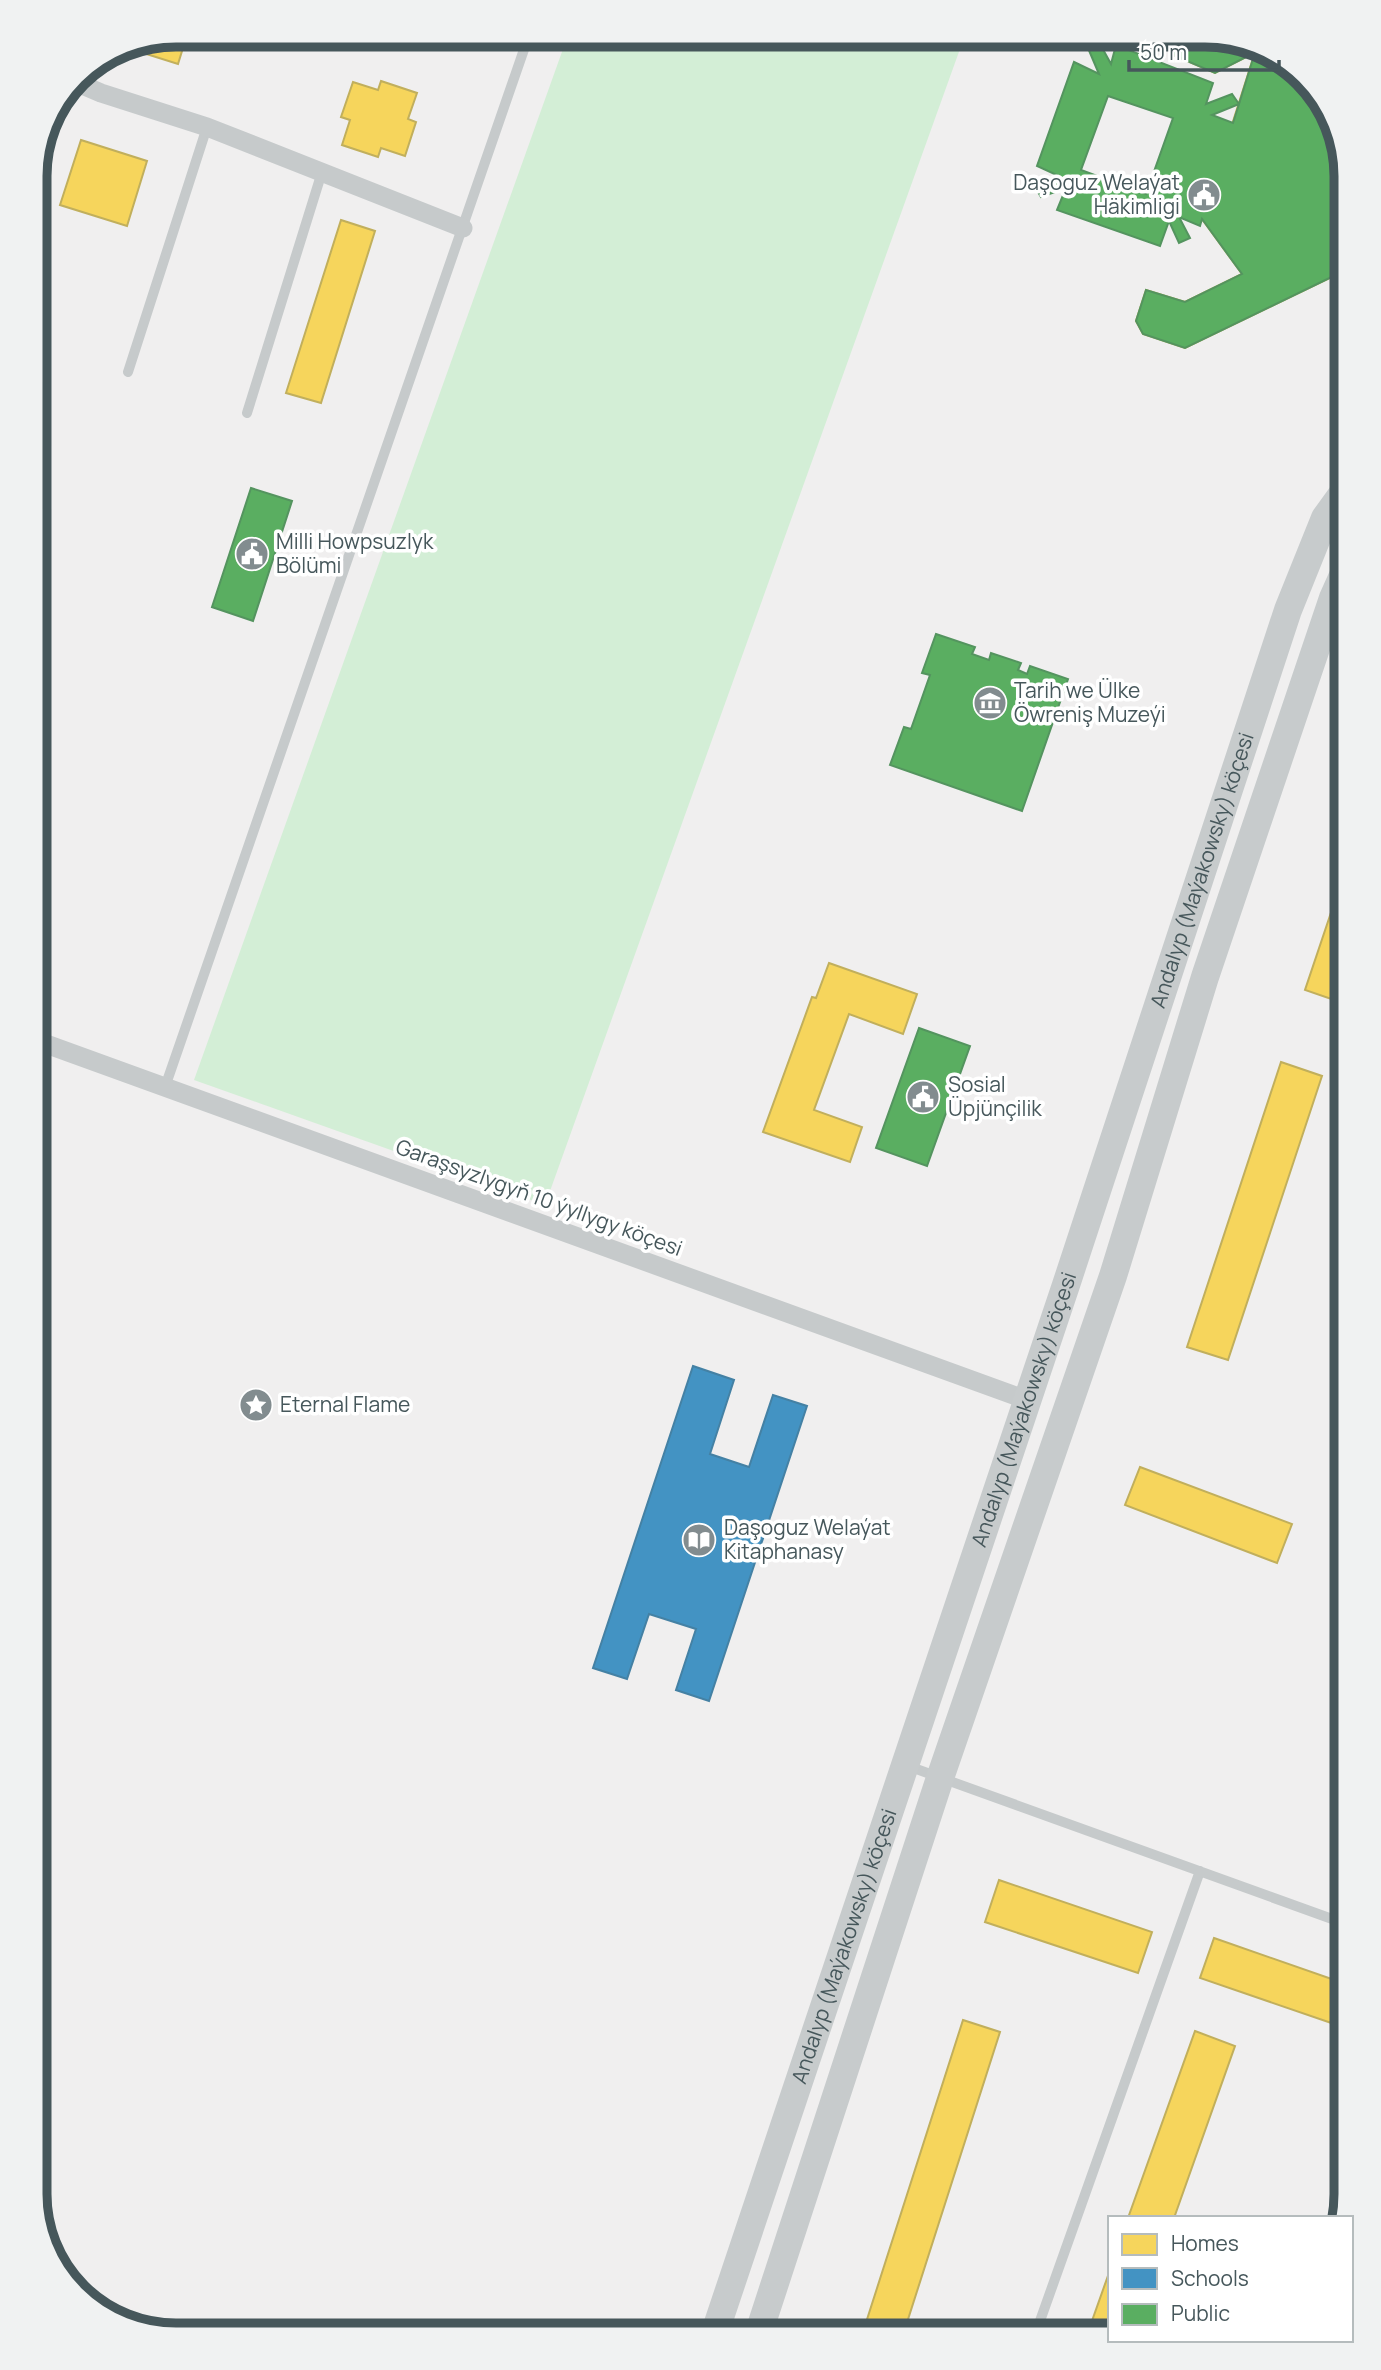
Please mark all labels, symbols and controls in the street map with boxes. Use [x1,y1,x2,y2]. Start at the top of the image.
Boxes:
scale bar [1129,28,1280,72]
text: 50 m [1140,38,1187,66]
place label: Daşoguz Welaýat Häkimligi [1013,168,1180,220]
public building icon: Daşoguz Welaýat Häkimligi [1185,176,1223,214]
place label: Milli Howpsuzlyk Bölümi [276,527,434,579]
public building icon: Milli Howpsuzlyk Bölümi [233,535,271,573]
place label: Tarih we Ülke Öwreniş Muzeýi [1014,676,1166,728]
museum icon: Tarih we Ülke Öwreniş Muzeýi [971,684,1009,722]
street label: Andalyp (Maýakowsky) köçesi [1143,729,1260,1011]
place label: Sosial Üpjünçilik [948,1070,1042,1122]
public building icon: Sosial Üpjünçilik [904,1078,942,1116]
street label: Garaşsyzlygyň 10 ýyllygy köçesi [392,1132,686,1262]
street label: Andalyp (Maýakowsky) köçesi [964,1268,1082,1550]
place icon: Eternal Flame [237,1386,275,1424]
place label: Eternal Flame [280,1390,410,1418]
place label: Daşoguz Welaýat Kitaphanasy [724,1513,891,1565]
library icon: Daşoguz Welaýat Kitaphanasy [680,1521,718,1559]
street label: Andalyp (Maýakowsky) köçesi [784,1805,902,2087]
legend [1108,2216,1353,2342]
text: Homes [1171,2229,1239,2257]
text: Schools [1171,2264,1249,2292]
text: Public [1171,2299,1230,2327]

